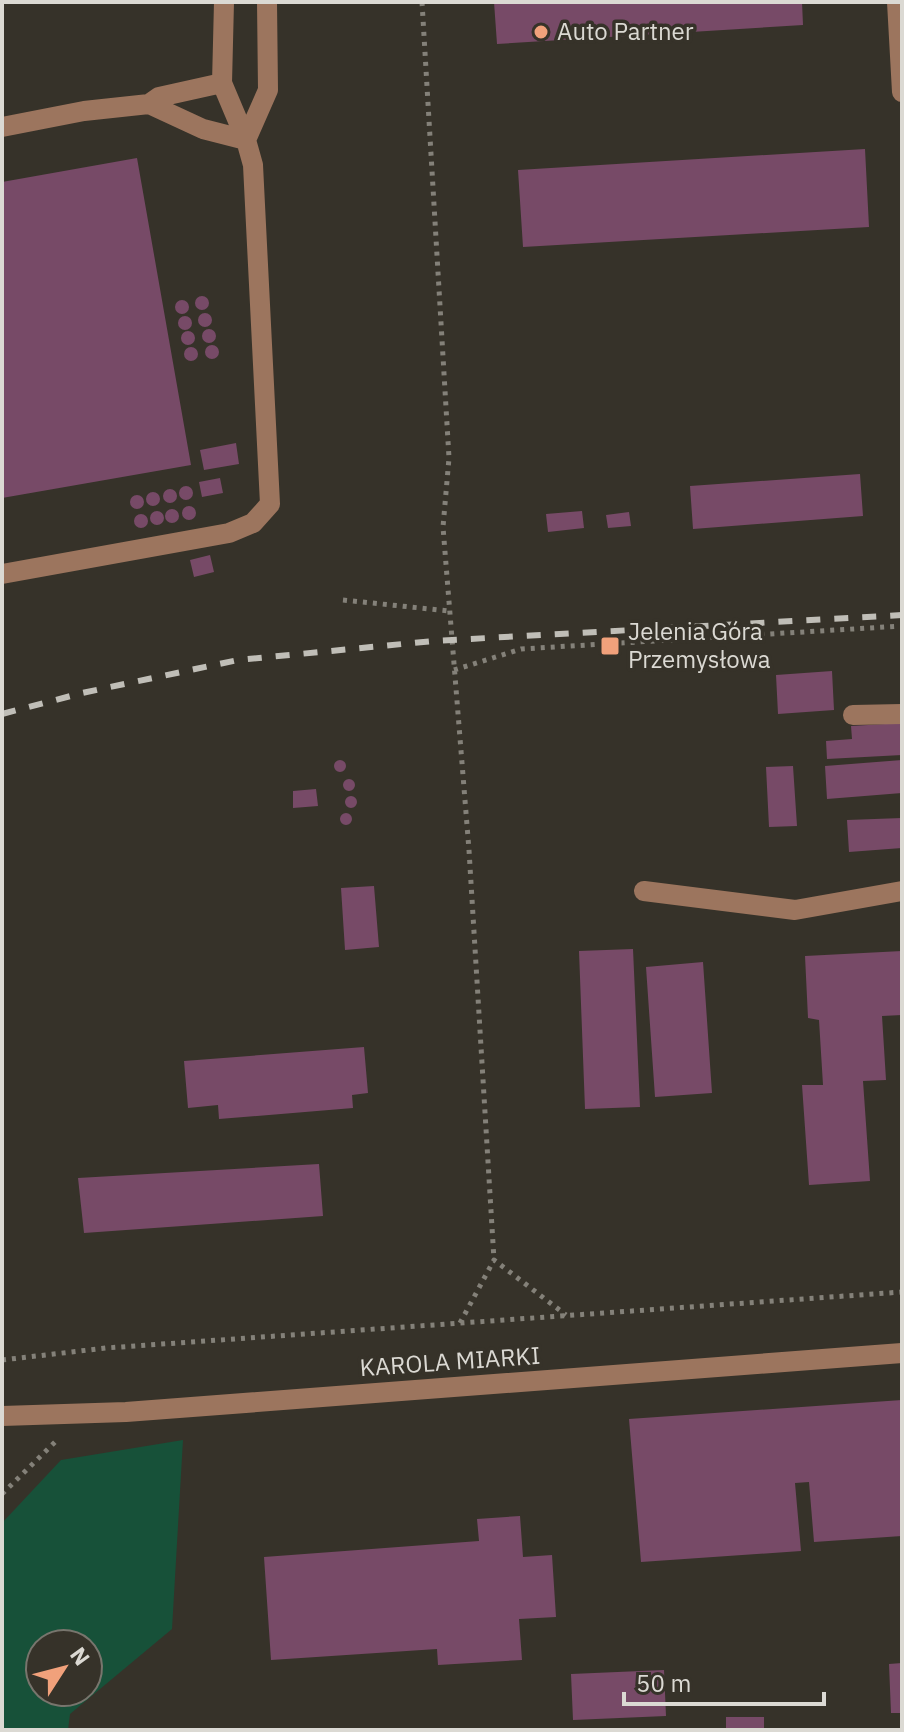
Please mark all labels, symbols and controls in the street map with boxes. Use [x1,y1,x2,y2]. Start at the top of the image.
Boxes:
place label: Auto Partner [557,15,694,47]
marker: Auto Partner [532,23,550,41]
place label: Jelenia Góra Przemysłowa [628,615,771,675]
marker: Jelenia Góra Przemysłowa [599,635,621,657]
street label: KAROLA MIARKI [359,1339,541,1383]
north arrow [24,1628,104,1708]
text: N [64,1641,97,1671]
scale bar [624,1656,824,1706]
text: 50 m [636,1667,691,1699]

